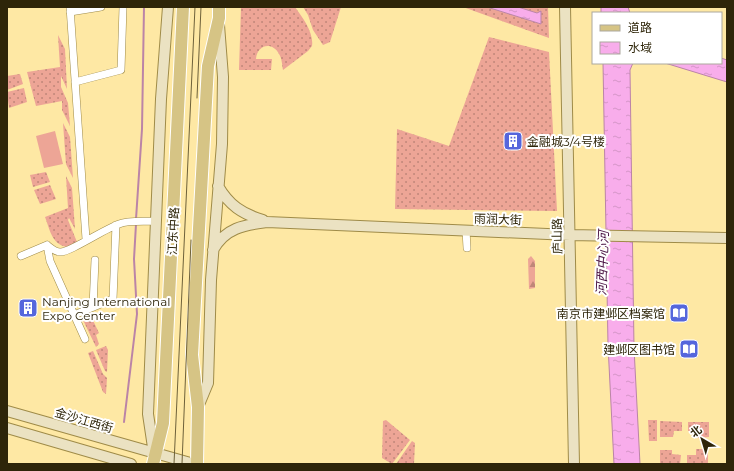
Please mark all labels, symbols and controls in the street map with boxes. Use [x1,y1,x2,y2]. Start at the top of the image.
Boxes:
legend [592,12,722,64]
text: 道路 [628,20,652,35]
text: 水域 [628,40,652,55]
building icon: 金融城3/4号楼 [502,130,524,152]
place label: 金融城3/4号楼 [527,134,605,149]
street label: 江东中路 [164,207,182,255]
street label: 雨润大街 [474,211,522,227]
street label: 庐山路 [549,218,565,254]
water label: 河西中心河 [593,227,611,296]
place label: Nanjing International Expo Center [42,294,171,323]
building icon: Nanjing International Expo Center [17,297,39,319]
library icon: 南京市建邺区档案馆 [668,302,690,324]
place label: 南京市建邺区档案馆 [557,306,665,321]
library icon: 建邺区图书馆 [678,338,700,360]
place label: 建邺区图书馆 [603,342,675,357]
street label: 金沙江西街 [53,405,115,435]
north arrow [682,419,722,459]
text: 北 [687,422,704,440]

